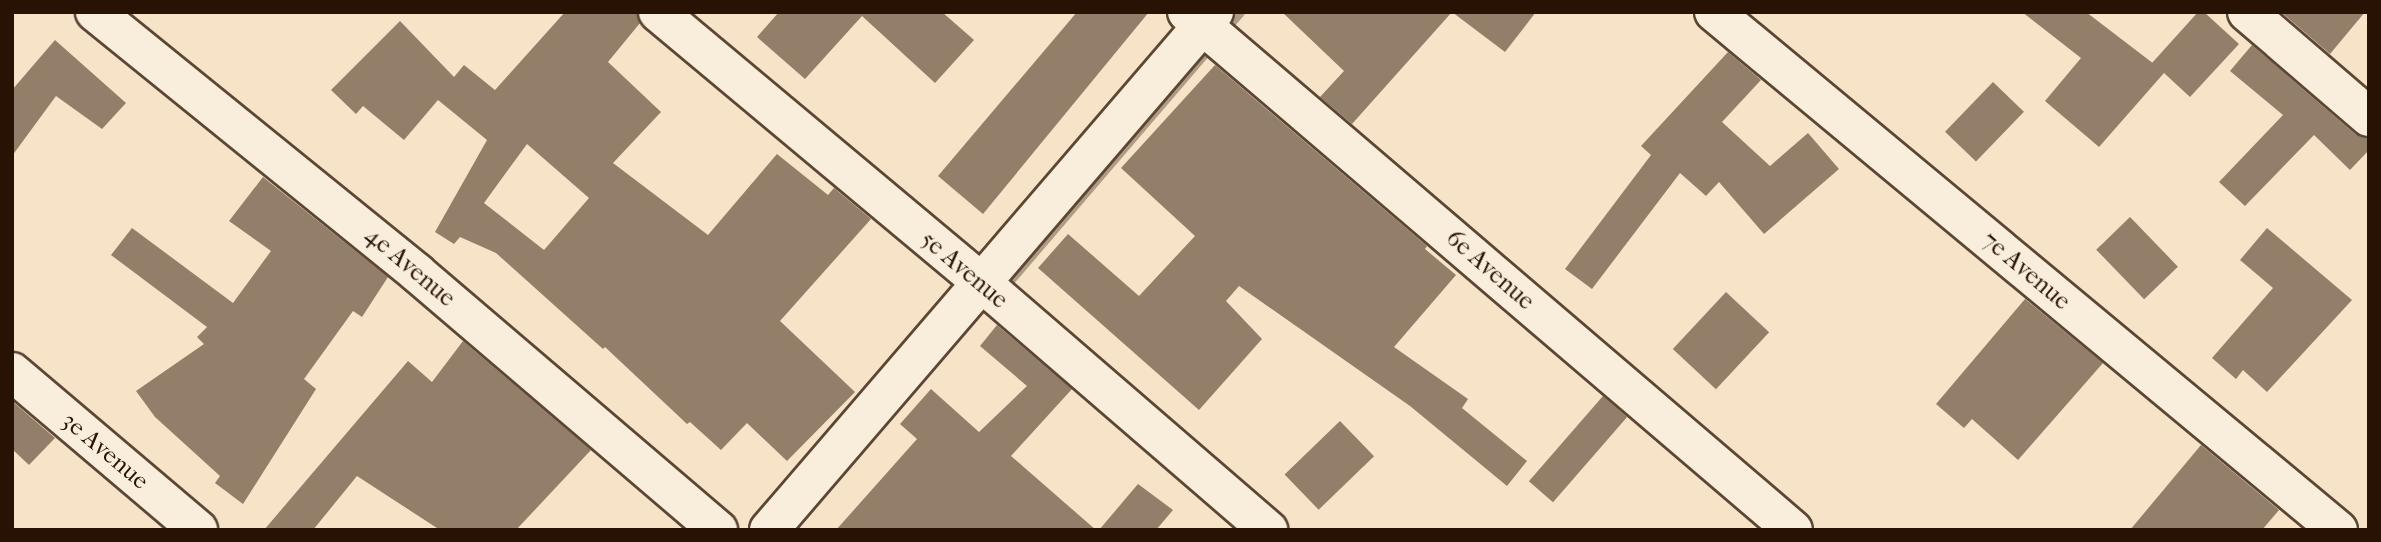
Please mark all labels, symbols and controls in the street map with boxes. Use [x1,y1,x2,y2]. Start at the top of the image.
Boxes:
street label: 4e Avenue [359,221,461,313]
street label: 6e Avenue [1440,224,1540,316]
street label: 5e Avenue [915,225,1013,315]
street label: 7e Avenue [1976,226,2076,316]
street label: 3e Avenue [56,406,154,496]

